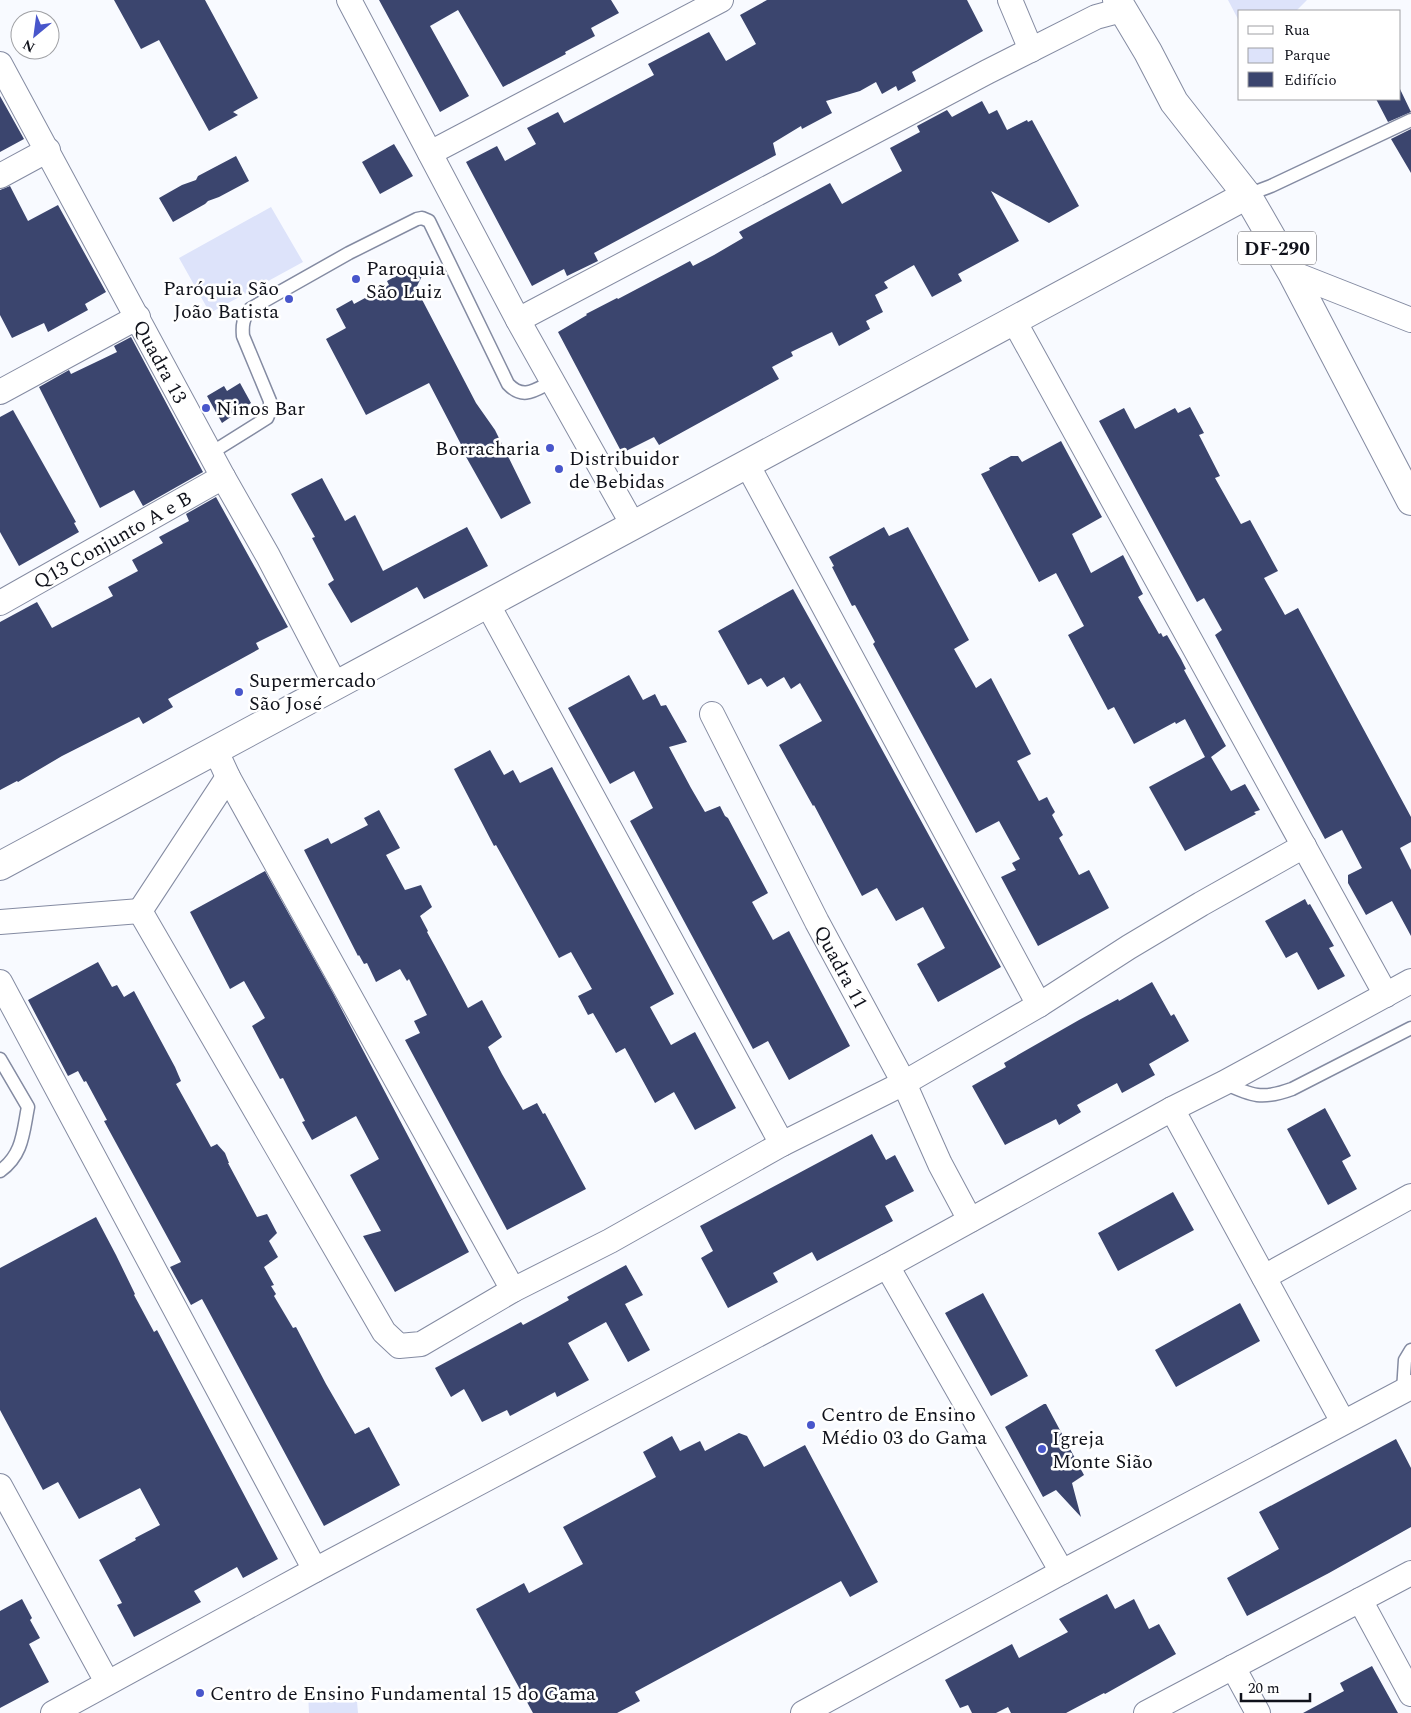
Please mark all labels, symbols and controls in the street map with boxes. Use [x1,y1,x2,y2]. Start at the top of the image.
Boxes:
north arrow [10,10,60,60]
legend [1238,10,1401,100]
text: Rua [1284,19,1310,42]
text: N [19,34,39,58]
text: Parque [1284,44,1331,67]
text: Edifício [1284,69,1337,92]
road number: DF-290 [1238,232,1316,264]
place label: Paroquia São Luiz [366,254,446,307]
marker: Paroquia São Luiz [350,273,362,285]
place label: Paróquia São João Batista [163,274,279,327]
marker: Paróquia São João Batista [283,293,295,305]
street label: Quadra 13 [125,315,195,409]
place label: Ninos Bar [216,394,305,424]
marker: Ninos Bar [200,402,212,414]
place label: Borracharia [435,434,540,464]
marker: Borracharia [544,442,556,454]
place label: Distribuidor de Bebidas [569,444,679,497]
marker: Distribuidor de Bebidas [553,463,565,475]
street label: Q13 Conjunto A e B [28,484,198,597]
place label: Supermercado São José [249,666,376,719]
marker: Supermercado São José [233,686,245,698]
street label: Quadra 11 [805,920,875,1015]
place label: Centro de Ensino Médio 03 do Gama [821,1400,987,1453]
marker: Centro de Ensino Médio 03 do Gama [805,1419,817,1431]
place label: Igreja Monte Sião [1052,1424,1153,1477]
marker: Igreja Monte Sião [1036,1443,1048,1455]
scale bar [1241,1670,1310,1702]
text: 20 m [1248,1677,1280,1700]
place label: Centro de Ensino Fundamental 15 do Gama [210,1679,596,1709]
marker: Centro de Ensino Fundamental 15 do Gama [194,1687,206,1699]

